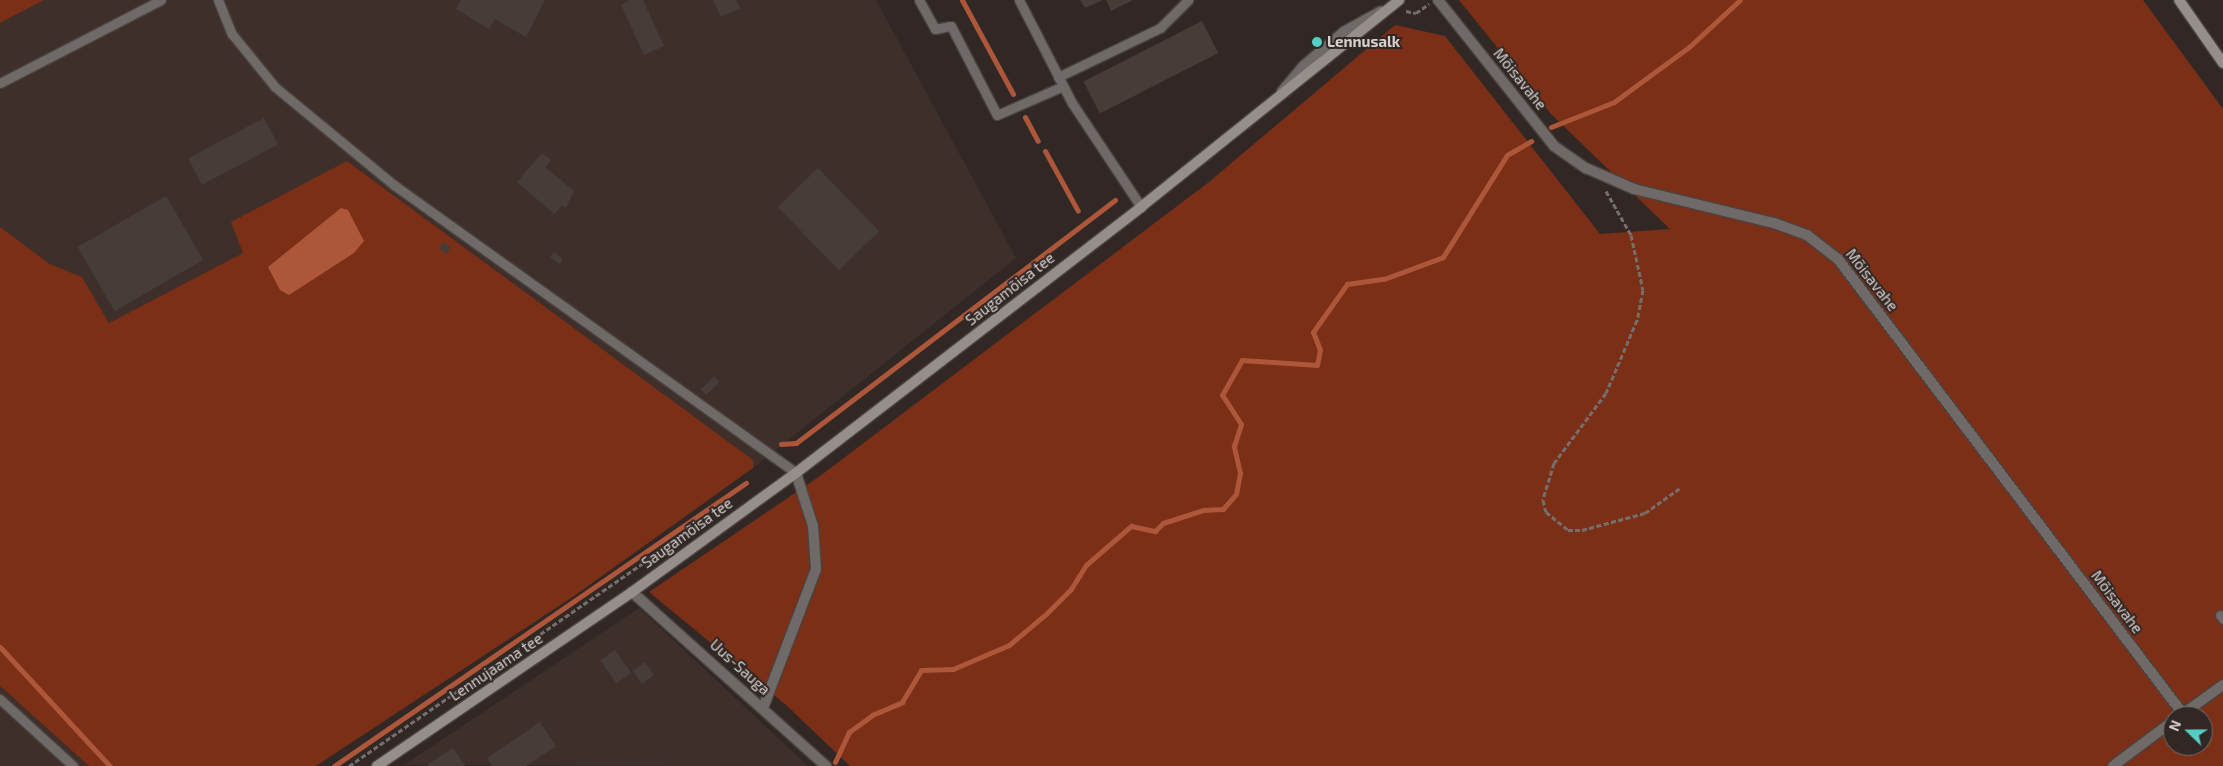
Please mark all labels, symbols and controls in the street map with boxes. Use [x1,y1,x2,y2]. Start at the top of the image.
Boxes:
place label: Lennusalk [1327,33,1400,51]
marker: Lennusalk [1311,36,1323,48]
street label: Mõisavahe [1490,45,1550,113]
street label: Mõisavahe [1842,245,1902,315]
street label: Saugamõisa tee [962,249,1058,329]
street label: Saugamõisa tee [638,494,736,572]
street label: Mõisavahe [2088,567,2146,637]
street label: Lennujaama tee [446,629,546,705]
street label: Uus-Sauga [706,635,774,699]
north arrow [2163,706,2213,756]
text: N [2165,718,2184,733]

